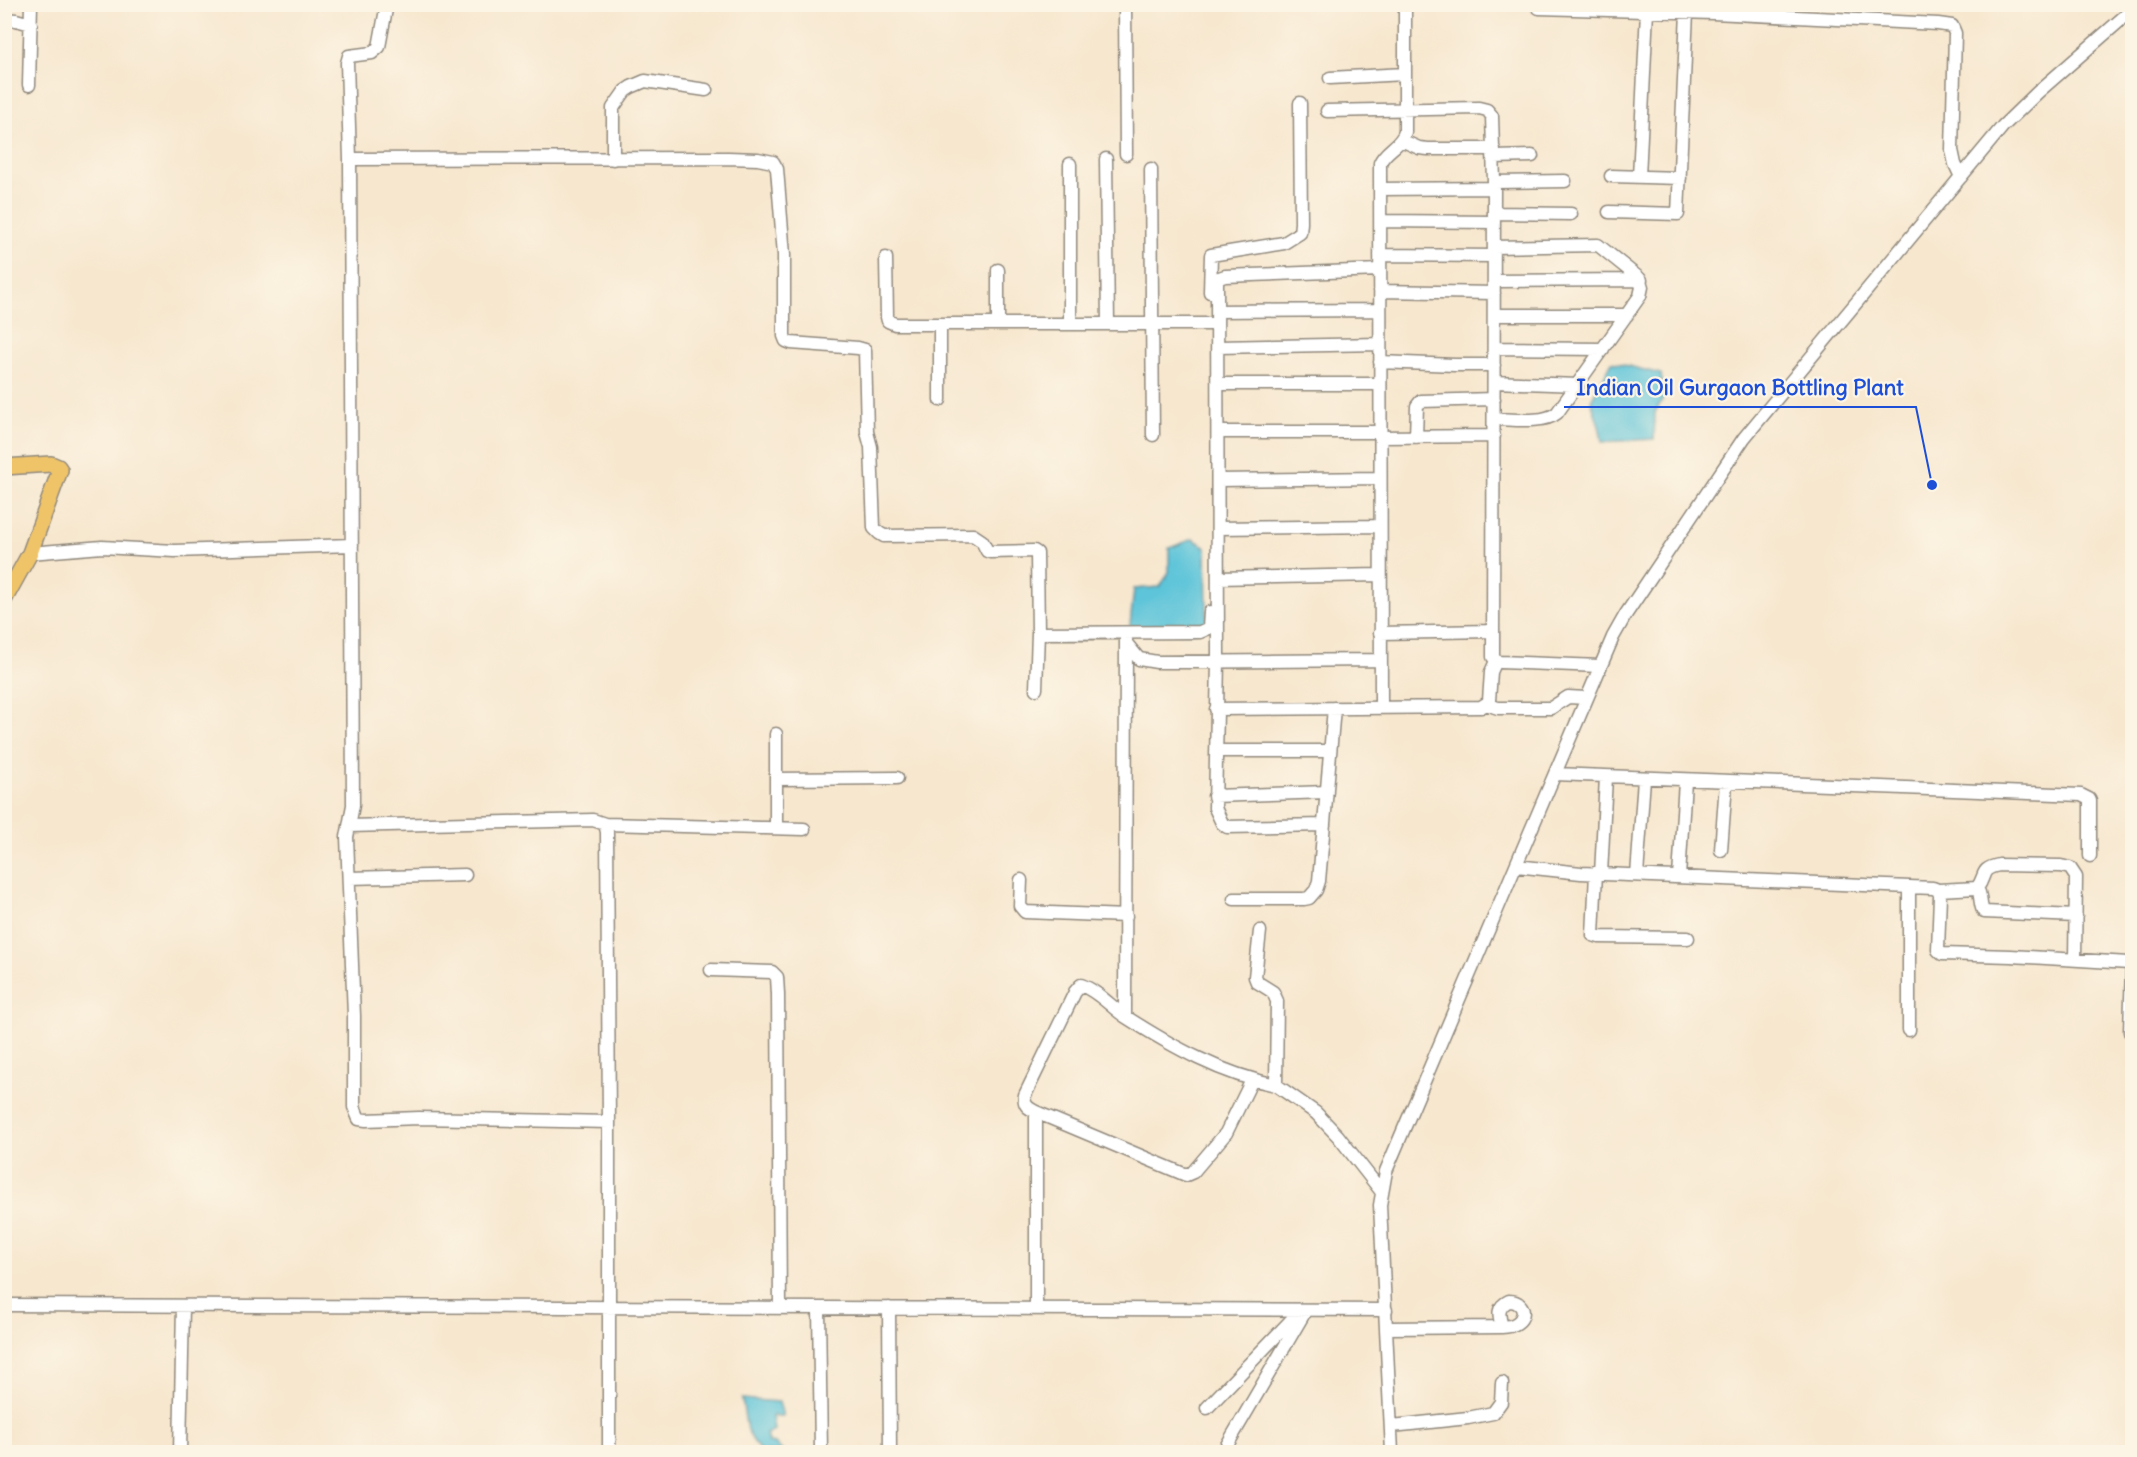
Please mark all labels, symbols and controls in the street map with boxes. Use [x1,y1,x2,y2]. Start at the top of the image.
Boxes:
callout: Indian Oil Gurgaon Bottling Plant [1564,367,1916,407]
text: Indian Oil Gurgaon Bottling Plant [1576,373,1904,401]

